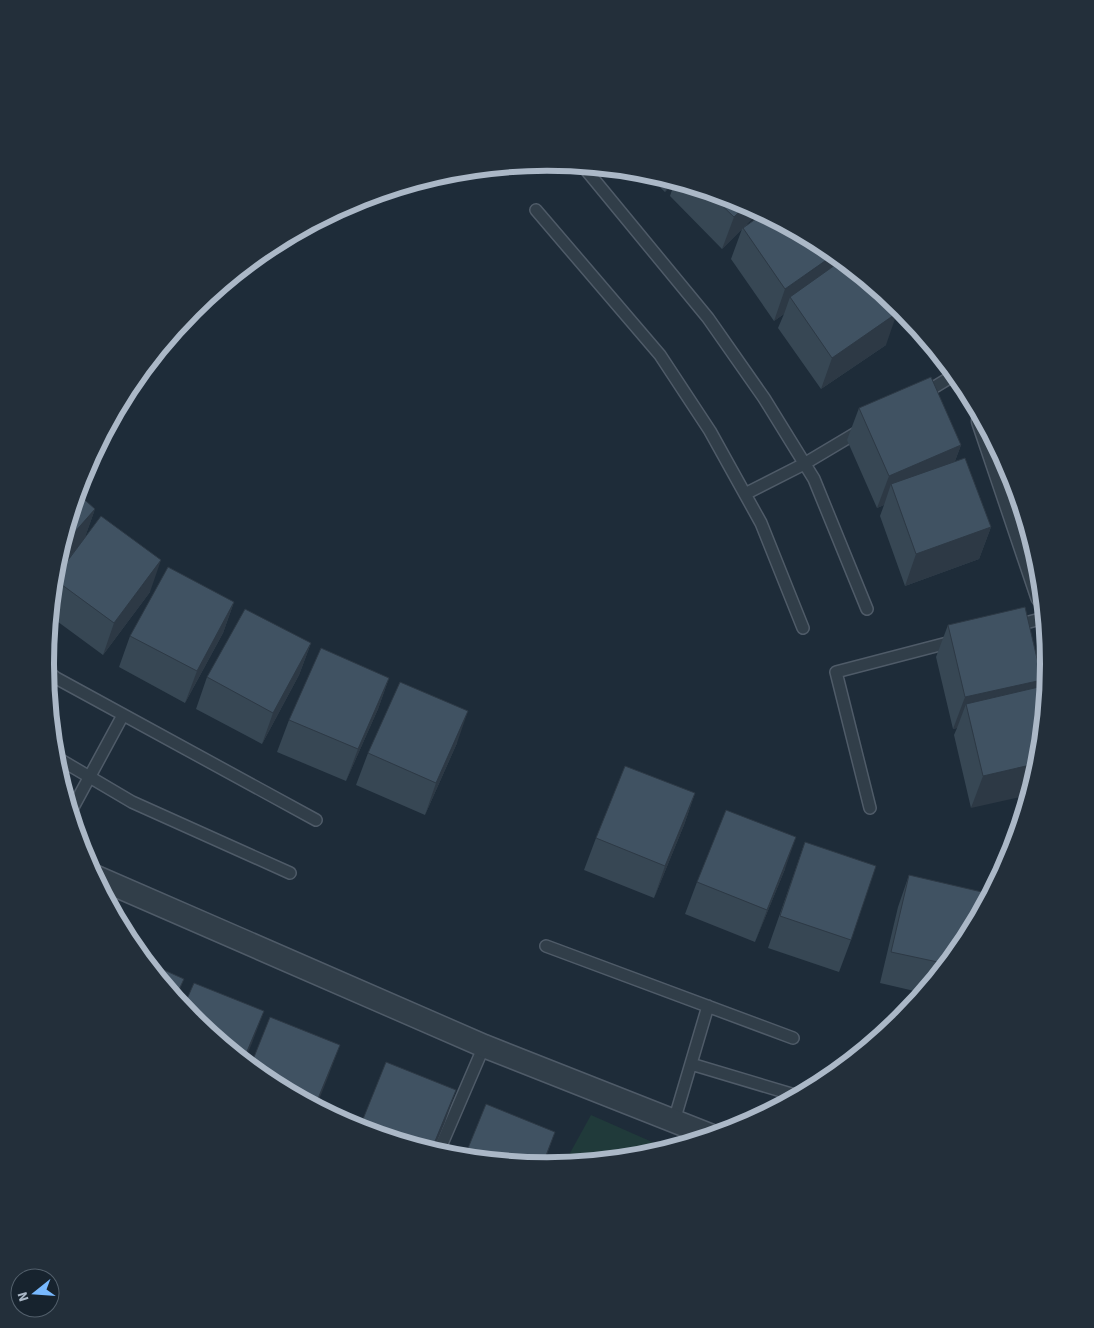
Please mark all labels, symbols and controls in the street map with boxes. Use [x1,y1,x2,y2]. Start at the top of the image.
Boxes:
north arrow [10,1268,60,1318]
text: N [13,1289,34,1304]

